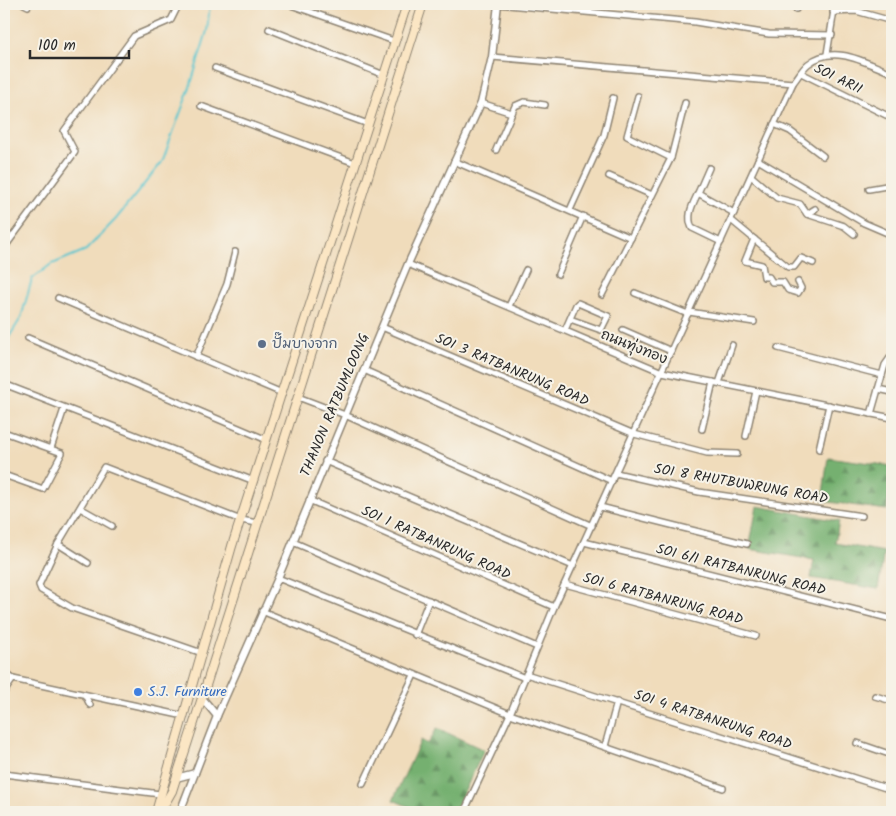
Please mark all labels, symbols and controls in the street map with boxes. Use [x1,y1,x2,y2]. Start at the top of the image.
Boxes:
scale bar [30,28,129,60]
text: 100 m [38,34,76,58]
street label: SOI ARII [810,58,866,100]
street label: ถนนทุ่งทอง [597,324,671,370]
street label: SOI 3 RATBANRUNG ROAD [432,328,592,412]
street label: THANON RATBUMLOONG [295,330,375,480]
place label: ปั๊มบางจาก [272,332,338,355]
marker: ปั๊มบางจาก [256,338,268,350]
street label: SOI 8 RHUTBUWRUNG ROAD [652,458,830,510]
street label: SOI 1 RATBANRUNG ROAD [358,500,514,586]
street label: SOI 6/1 RATBANRUNG ROAD [654,538,828,602]
street label: SOI 6 RATBANRUNG ROAD [580,567,746,631]
place label: S.J. Furniture [148,681,228,703]
street label: SOI 4 RATBANRUNG ROAD [631,684,795,756]
marker: S.J. Furniture [132,686,144,698]

